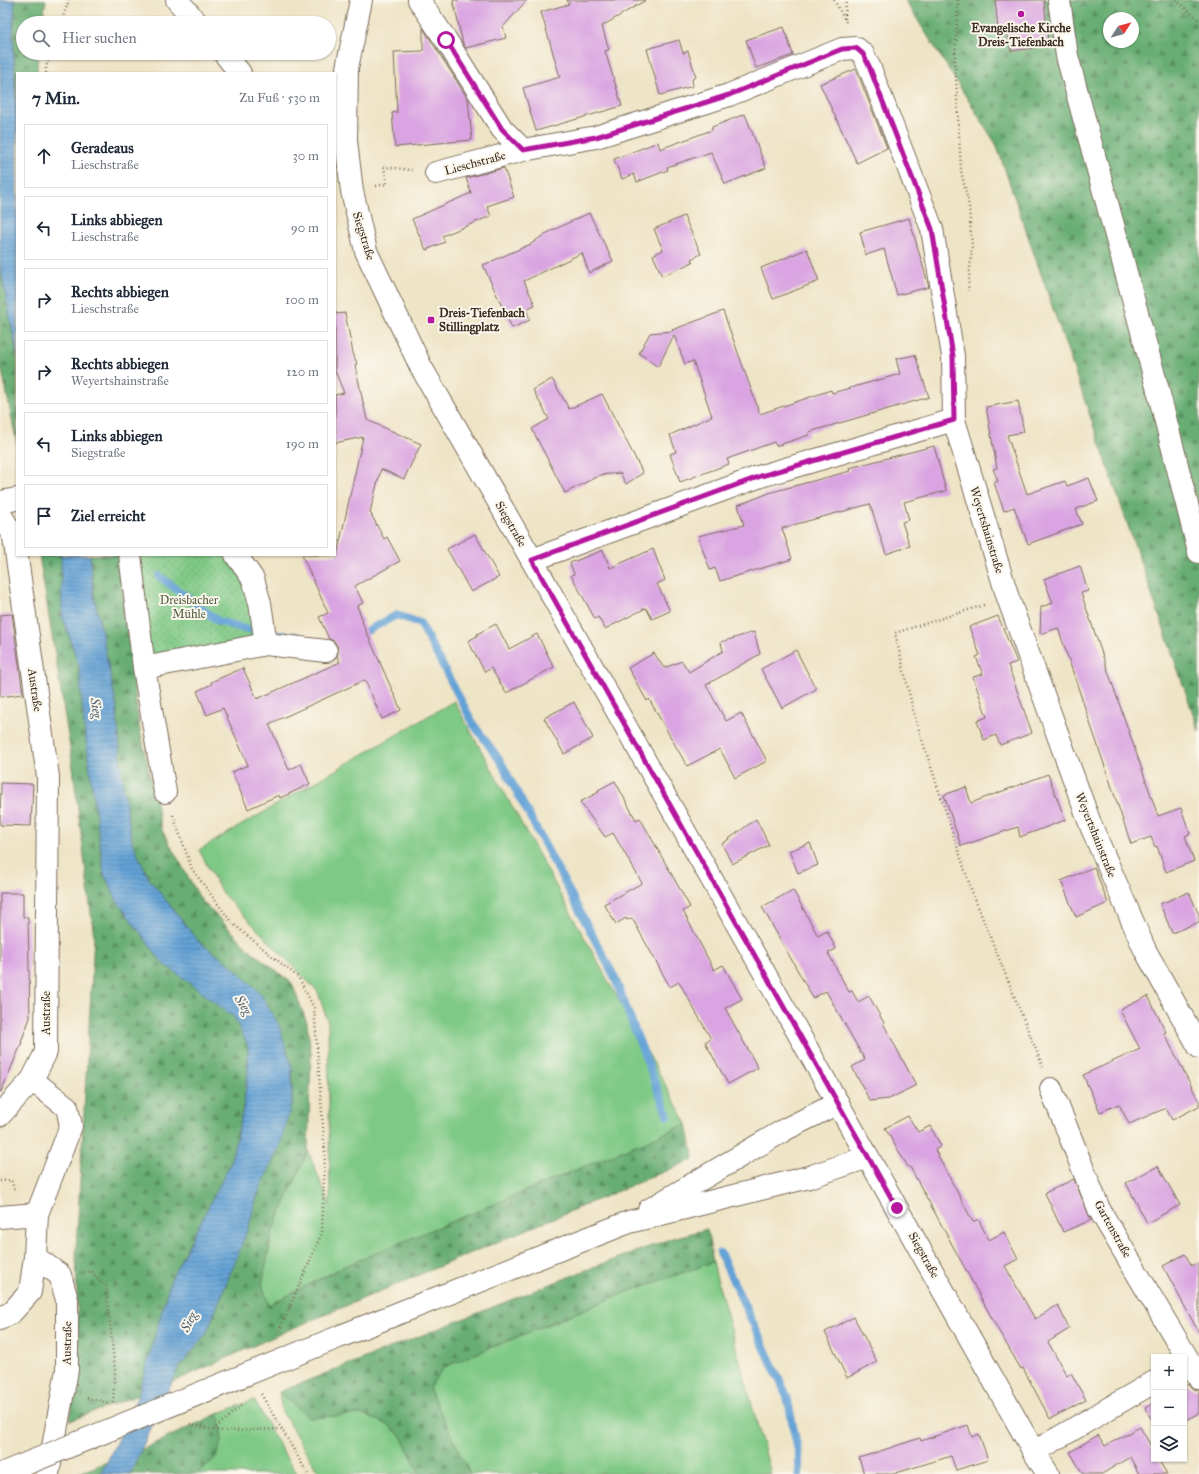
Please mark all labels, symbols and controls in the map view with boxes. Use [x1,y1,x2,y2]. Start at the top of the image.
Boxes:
marker: Evangelische Kirche Dreis-Tiefenbach [1016,9,1026,19]
north arrow [1103,12,1139,48]
search box [16,16,336,60]
place label: Evangelische Kirche Dreis-Tiefenbach [971,21,1071,49]
icon: search [30,27,52,49]
text: Hier suchen [62,29,137,47]
route start [437,31,455,49]
text: 7 Min. [32,88,80,109]
text: Zu Fuß · 530 m [239,90,320,106]
text: Geradeaus [71,139,134,157]
icon: ahead [33,145,55,167]
text: 30 m [293,148,319,164]
street label: Lieschstraße [443,148,507,178]
text: Lieschstraße [71,157,139,173]
street label: Siegstraße [349,210,378,262]
text: Links abbiegen [71,211,163,229]
icon: left [33,217,55,239]
text: 90 m [291,220,319,236]
text: Lieschstraße [71,229,139,245]
text: Rechts abbiegen [71,283,169,301]
icon: right [33,289,55,311]
text: 100 m [285,292,319,308]
text: Lieschstraße [71,301,139,317]
place label: Dreis-Tiefenbach Stillingplatz [439,306,525,335]
marker: Dreis-Tiefenbach Stillingplatz [426,315,436,325]
text: Rechts abbiegen [71,355,169,373]
icon: right [33,361,55,383]
text: 120 m [286,364,319,380]
text: Weyertshainstraße [71,373,169,389]
text: Links abbiegen [71,427,163,445]
icon: left [33,433,55,455]
text: 190 m [286,436,319,452]
text: Siegstraße [71,445,125,461]
street label: Weyertshainstraße [967,485,1007,575]
street label: Siegstraße [492,499,530,550]
icon: arrive [33,505,55,527]
text: Ziel erreicht [71,507,146,525]
park label: Dreisbacher Mühle [160,593,219,621]
street label: Austraße [25,666,45,713]
water label: Sieg [87,696,106,720]
street label: Weyertshainstraße [1073,790,1119,880]
street label: Austraße [39,991,53,1036]
water label: Sieg [230,991,256,1019]
street label: Gartenstraße [1091,1198,1135,1260]
route end [888,1199,906,1217]
street label: Siegstraße [905,1230,942,1281]
water label: Sieg [177,1308,201,1336]
street label: Austraße [60,1321,74,1366]
map controls [1151,1354,1187,1462]
button: + [1151,1354,1187,1390]
button: − [1151,1390,1187,1426]
button: layers [1151,1426,1187,1462]

